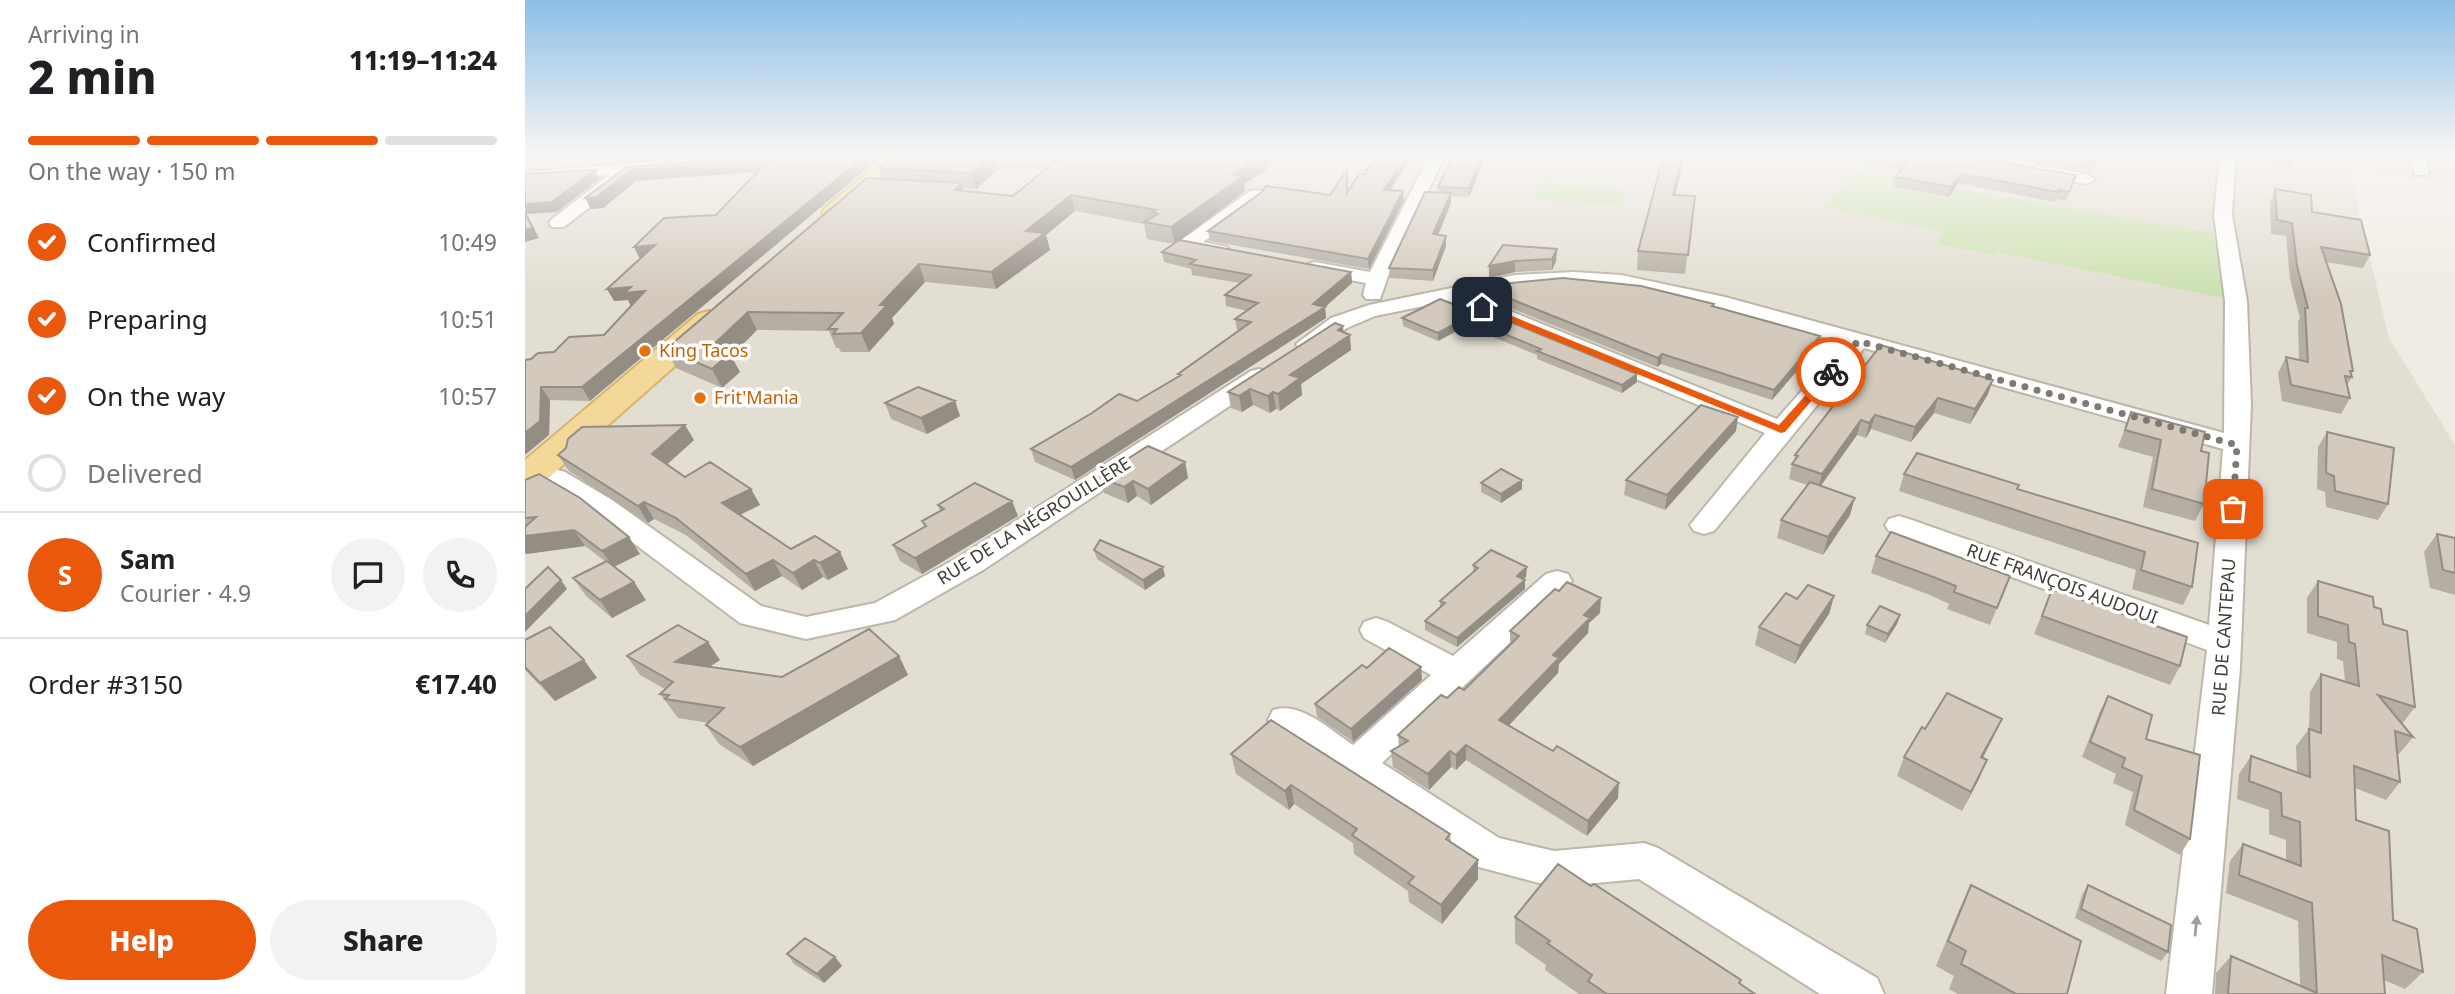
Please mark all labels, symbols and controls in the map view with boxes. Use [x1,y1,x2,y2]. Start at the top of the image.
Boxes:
text: Arriving in [28,18,140,50]
text: 11:19–11:24 [349,42,497,78]
text: 2 min [28,45,157,107]
text: On the way · 150 m [28,155,235,187]
icon: check [28,223,66,261]
text: Confirmed [87,224,217,260]
text: 10:49 [438,226,497,258]
pin [1452,277,1512,337]
icon: home [1463,288,1501,326]
icon: check [28,300,66,338]
text: Preparing [87,301,208,337]
text: 10:51 [438,303,497,335]
courier [1796,337,1866,407]
place label: King Tacos [659,338,748,362]
marker: King Tacos [637,343,653,359]
icon: bike [1812,353,1850,391]
icon: check [28,377,66,415]
text: On the way [87,378,225,414]
text: 10:57 [438,380,497,412]
place label: Frit'Mania [714,385,799,409]
marker: Frit'Mania [692,390,708,406]
street label: RUE DE LA NÉGROUILLÈRE [932,451,1135,590]
text: Delivered [87,455,203,491]
pin [2203,479,2263,539]
icon: bag [2214,490,2252,528]
street label: RUE FRANÇOIS AUDOUI [1964,537,2161,629]
button: chat [331,538,405,612]
button: phone [423,538,497,612]
text: Sam [120,541,175,577]
text: S [58,557,72,593]
street label: RUE DE CANTEPAU [2206,557,2240,717]
text: Courier · 4.9 [120,577,251,609]
text: Order #3150 [28,666,183,702]
text: €17.40 [415,666,497,702]
button: Help [28,900,256,980]
button: Share [270,900,497,980]
one-way arrow [2191,915,2202,937]

